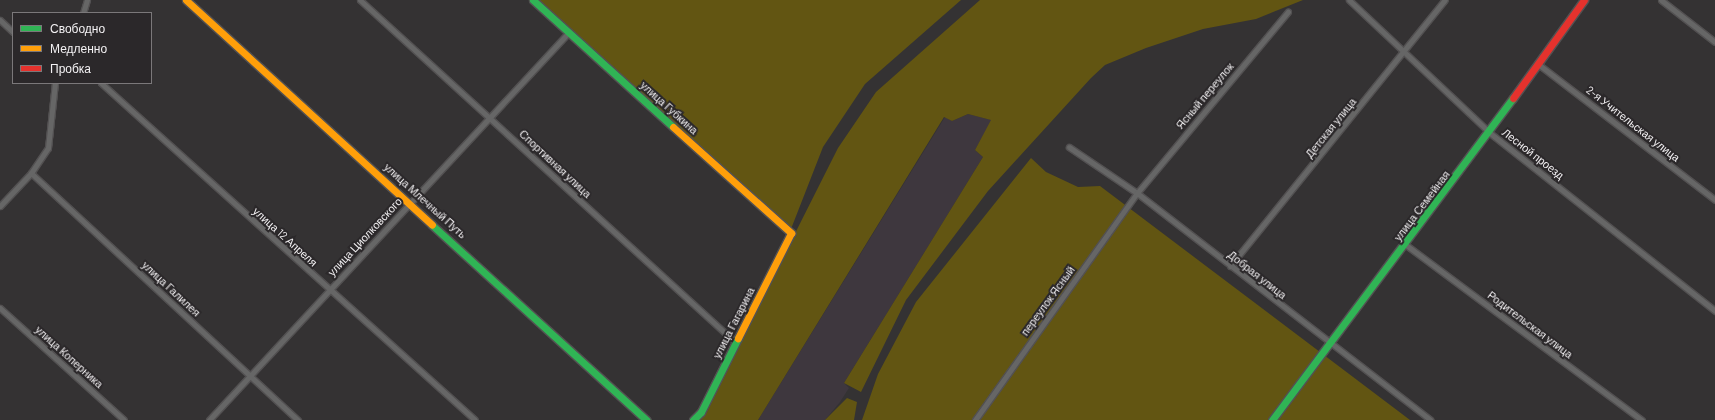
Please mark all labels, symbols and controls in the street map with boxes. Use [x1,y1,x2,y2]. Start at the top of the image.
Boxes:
legend [12,12,152,84]
text: Свободно [50,21,105,35]
text: Медленно [50,41,107,55]
street label: Ясный переулок [1173,60,1237,132]
text: Пробка [50,61,91,75]
street label: улица Губкина [638,79,700,137]
street label: 2-я Учительская улица [1584,83,1682,165]
street label: Детская улица [1303,95,1359,161]
street label: Лесной проезд [1500,126,1566,182]
street label: Спортивная улица [516,127,594,201]
street label: улица Млечный Путь [381,161,469,241]
street label: улица Семейная [1391,168,1453,244]
street label: улица Циолковского [325,195,405,279]
street label: улица 12 Апреля [250,205,320,269]
street label: Добрая улица [1225,248,1289,302]
street label: улица Галилея [139,259,203,319]
street label: переулок Ясный [1018,264,1078,338]
street label: улица Гагарина [710,285,758,361]
street label: Родительская улица [1485,289,1575,361]
street label: улица Коперника [32,323,106,391]

